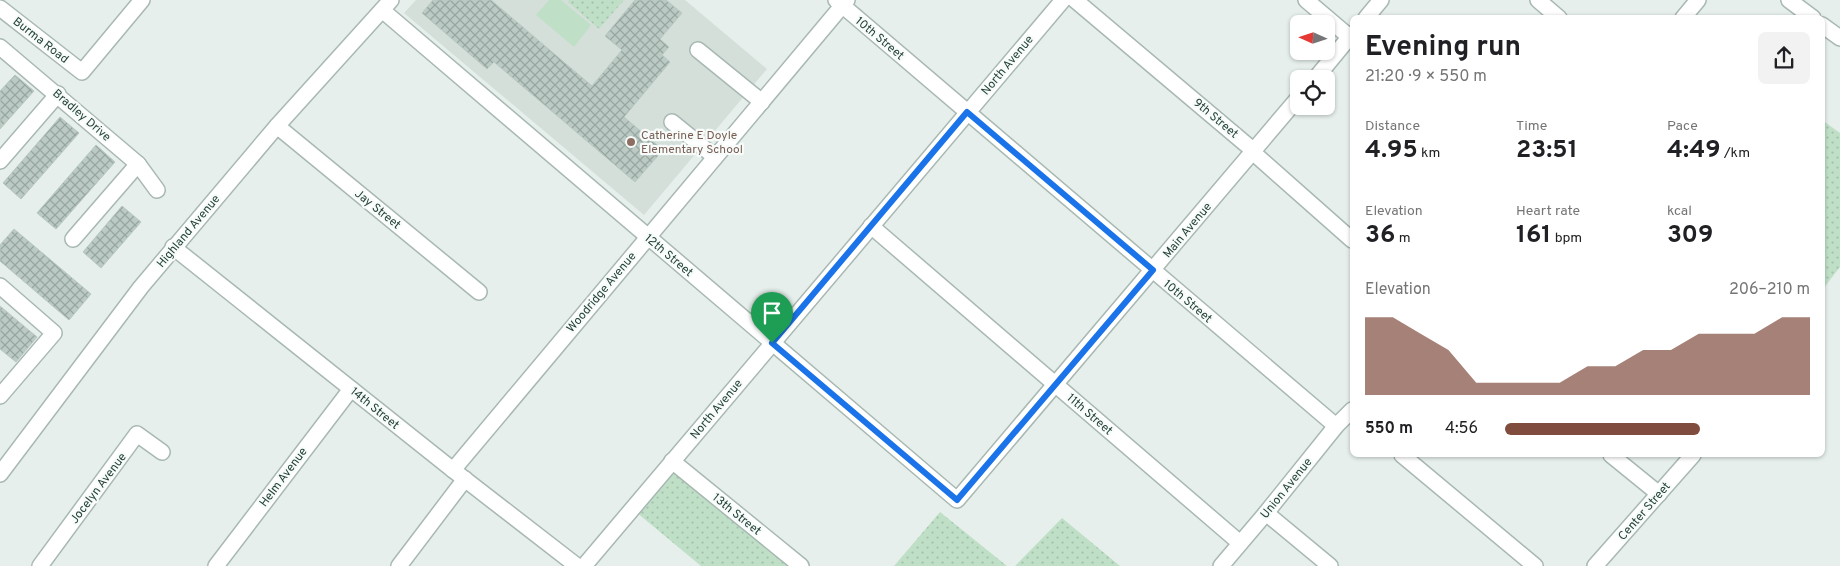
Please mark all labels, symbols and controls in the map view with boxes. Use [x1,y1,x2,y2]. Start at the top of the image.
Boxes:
street label: Burma Road [9,14,71,68]
street label: 10th Street [852,14,907,64]
north arrow [1290,15,1335,60]
map controls [1290,15,1335,115]
text: Evening run [1365,30,1521,66]
street label: North Avenue [978,32,1038,99]
button: share [1758,32,1810,84]
text: 21:20 · 9 × 550 m [1365,67,1487,87]
button: locate [1290,70,1335,115]
street label: Bradley Drive [49,86,114,146]
street label: 9th Street [1190,95,1241,142]
text: Distance [1365,118,1420,135]
text: Time [1516,118,1547,135]
text: Pace [1667,118,1698,135]
place label: Catherine E Doyle Elementary School [641,128,743,158]
text: 4.95 [1365,135,1418,167]
text: 23:51 [1516,135,1578,167]
text: 4:49 [1667,135,1721,167]
marker: Catherine E Doyle Elementary School [625,136,637,148]
text: km [1418,145,1440,162]
text: /km [1721,145,1750,162]
street label: Jay Street [351,186,404,233]
street label: Highland Avenue [153,192,224,272]
street label: Main Avenue [1160,200,1216,262]
text: Elevation [1365,203,1423,220]
text: Heart rate [1516,203,1580,220]
text: kcal [1667,203,1692,220]
text: 36 [1365,220,1395,252]
text: 161 [1516,220,1551,252]
text: 309 [1667,220,1713,252]
text: m [1395,230,1411,247]
text: bpm [1551,230,1582,247]
street label: 12th Street [641,231,696,281]
street label: Woodridge Avenue [563,249,640,336]
street label: 10th Street [1160,277,1215,327]
text: Elevation [1365,280,1431,300]
text: 206–210 m [1729,280,1810,300]
pin [751,292,793,343]
icon: arrive [758,299,786,327]
street label: North Avenue [687,376,747,443]
street label: 14th Street [347,384,402,433]
street label: 11th Street [1063,390,1116,439]
text: 550 m [1365,419,1413,439]
text: 4:56 [1445,419,1478,439]
street label: Helm Avenue [256,445,311,511]
street label: Jocelyn Avenue [67,450,131,527]
street label: Union Avenue [1257,455,1316,522]
street label: Center Street [1615,479,1675,544]
street label: 13th Street [709,490,764,539]

